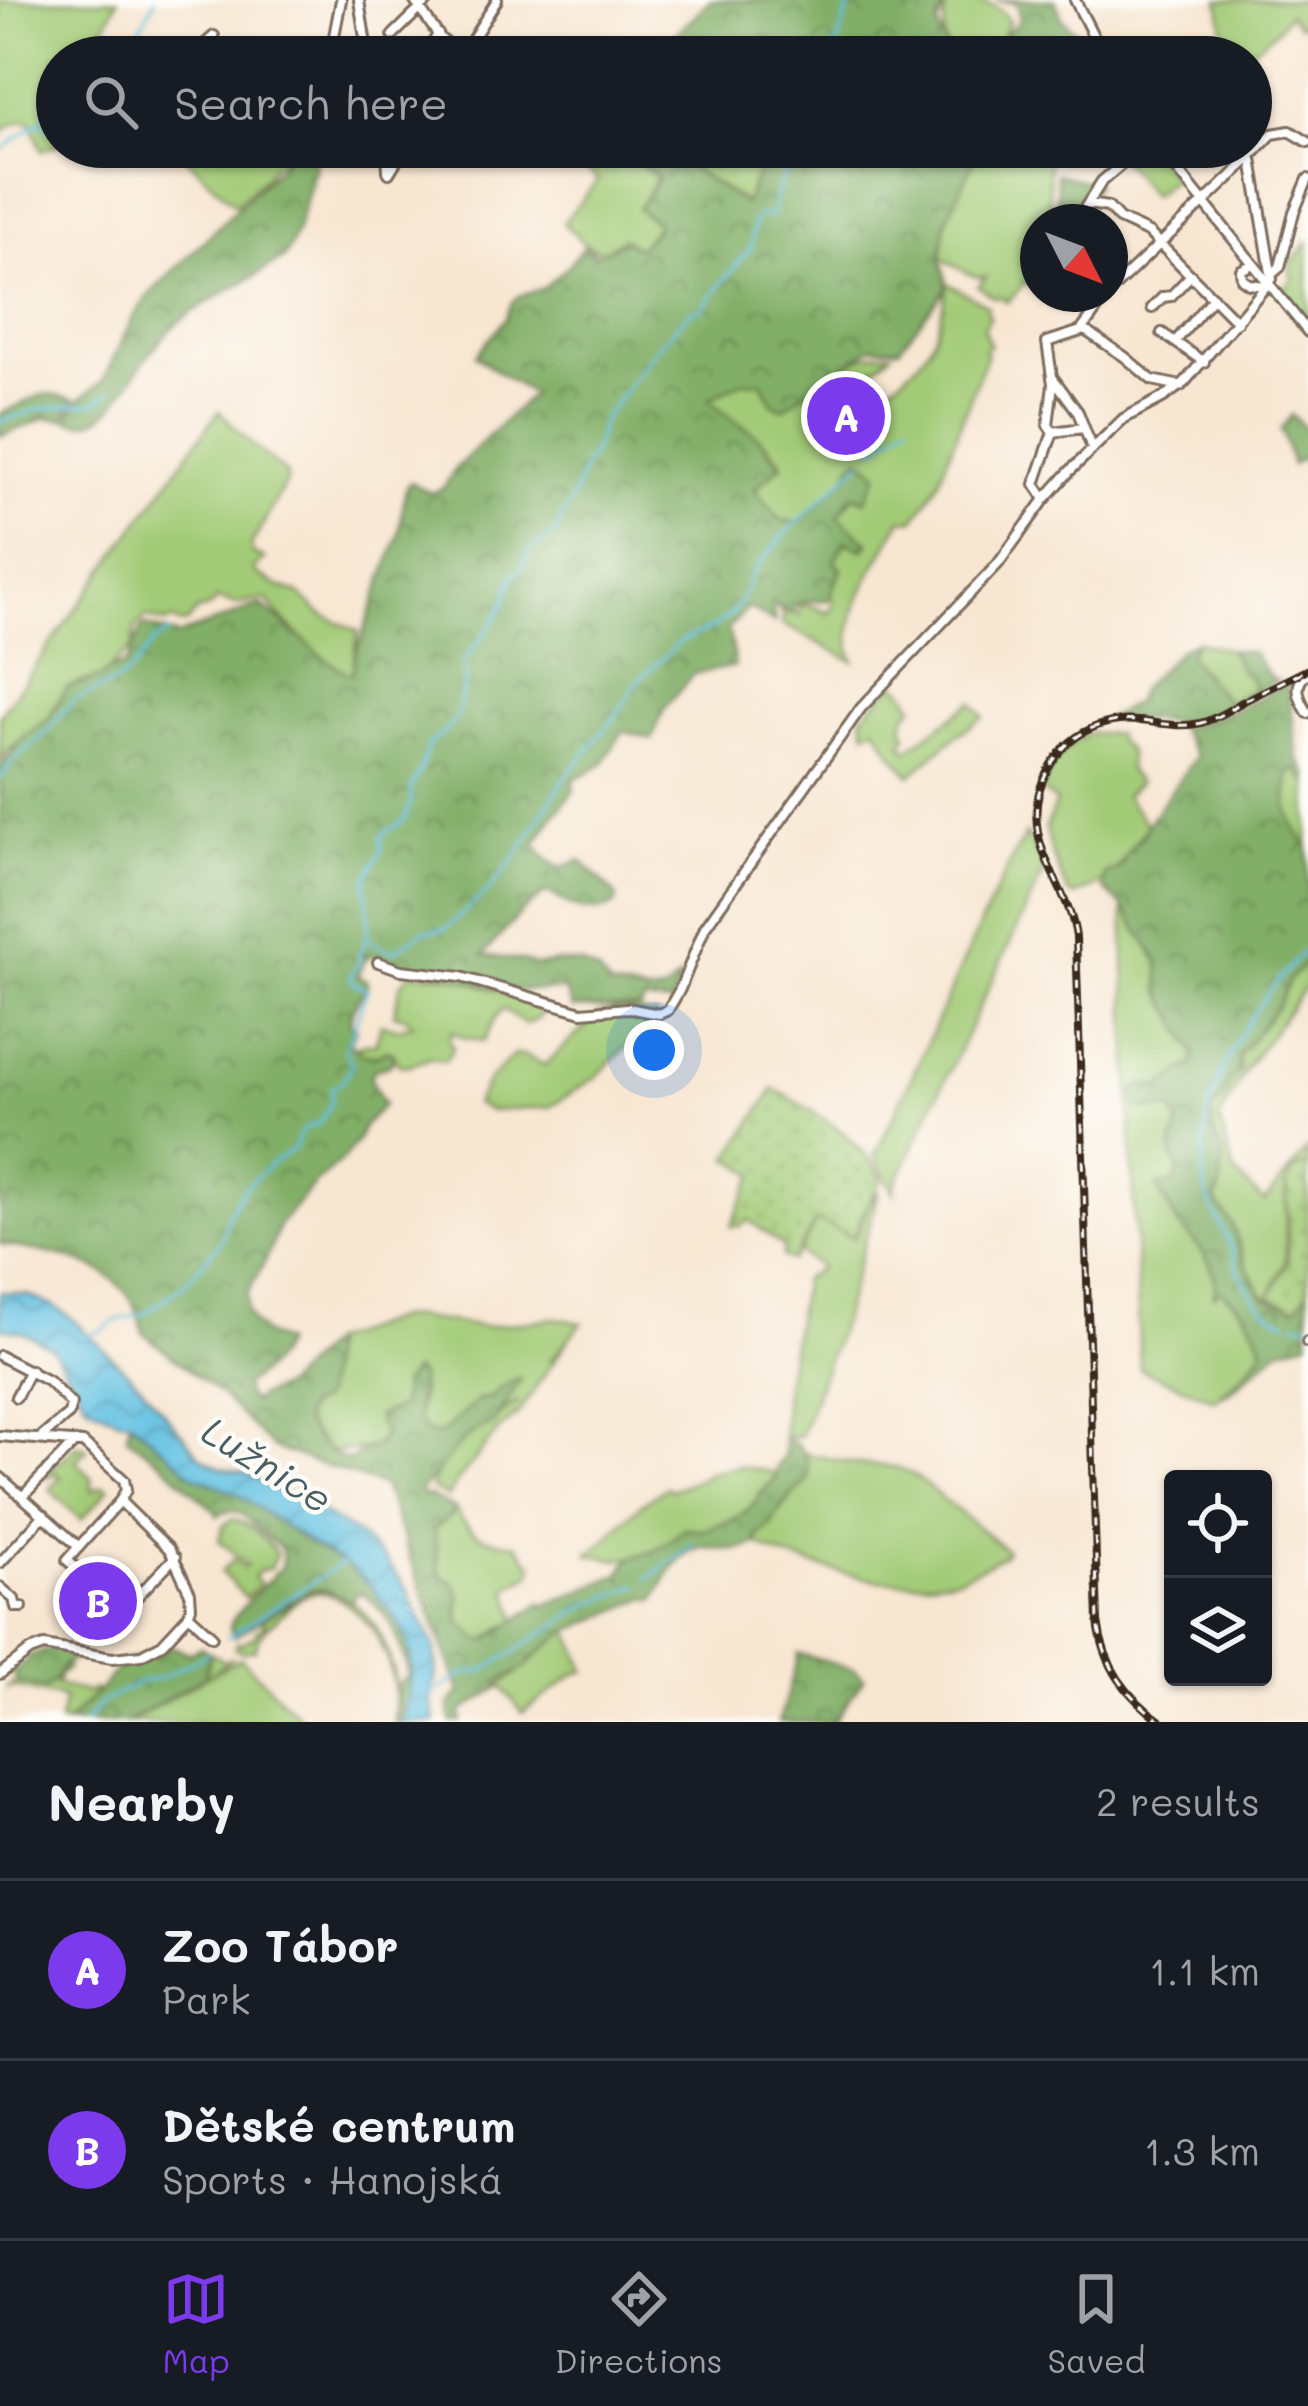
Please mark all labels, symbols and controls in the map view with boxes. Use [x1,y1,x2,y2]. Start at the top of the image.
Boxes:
search box [36,36,1272,168]
icon: search [78,69,144,135]
text: Search here [174,73,448,131]
north arrow [1020,204,1128,312]
pin: A [807,371,885,461]
your location [624,1020,684,1080]
water label: Lužnice [193,1404,342,1524]
map controls [1164,1470,1272,1686]
button: locate [1164,1470,1272,1578]
pin: B [59,1556,137,1646]
button: layers [1164,1578,1272,1686]
text: Nearby [48,1767,235,1834]
text: 2 results [1096,1775,1260,1826]
text: Zoo Tábor [162,1915,398,1973]
text: A [73,1944,101,1995]
text: 1.1 km [1149,1944,1260,1995]
text: Park [162,1973,250,2024]
text: Dětské centrum [162,2095,516,2153]
text: B [74,2124,100,2175]
text: 1.3 km [1144,2124,1260,2175]
text: Sports · Hanojská [162,2153,503,2204]
tab: Map [163,2266,230,2381]
tab: Directions [555,2266,722,2381]
tab: Saved [1048,2266,1145,2381]

